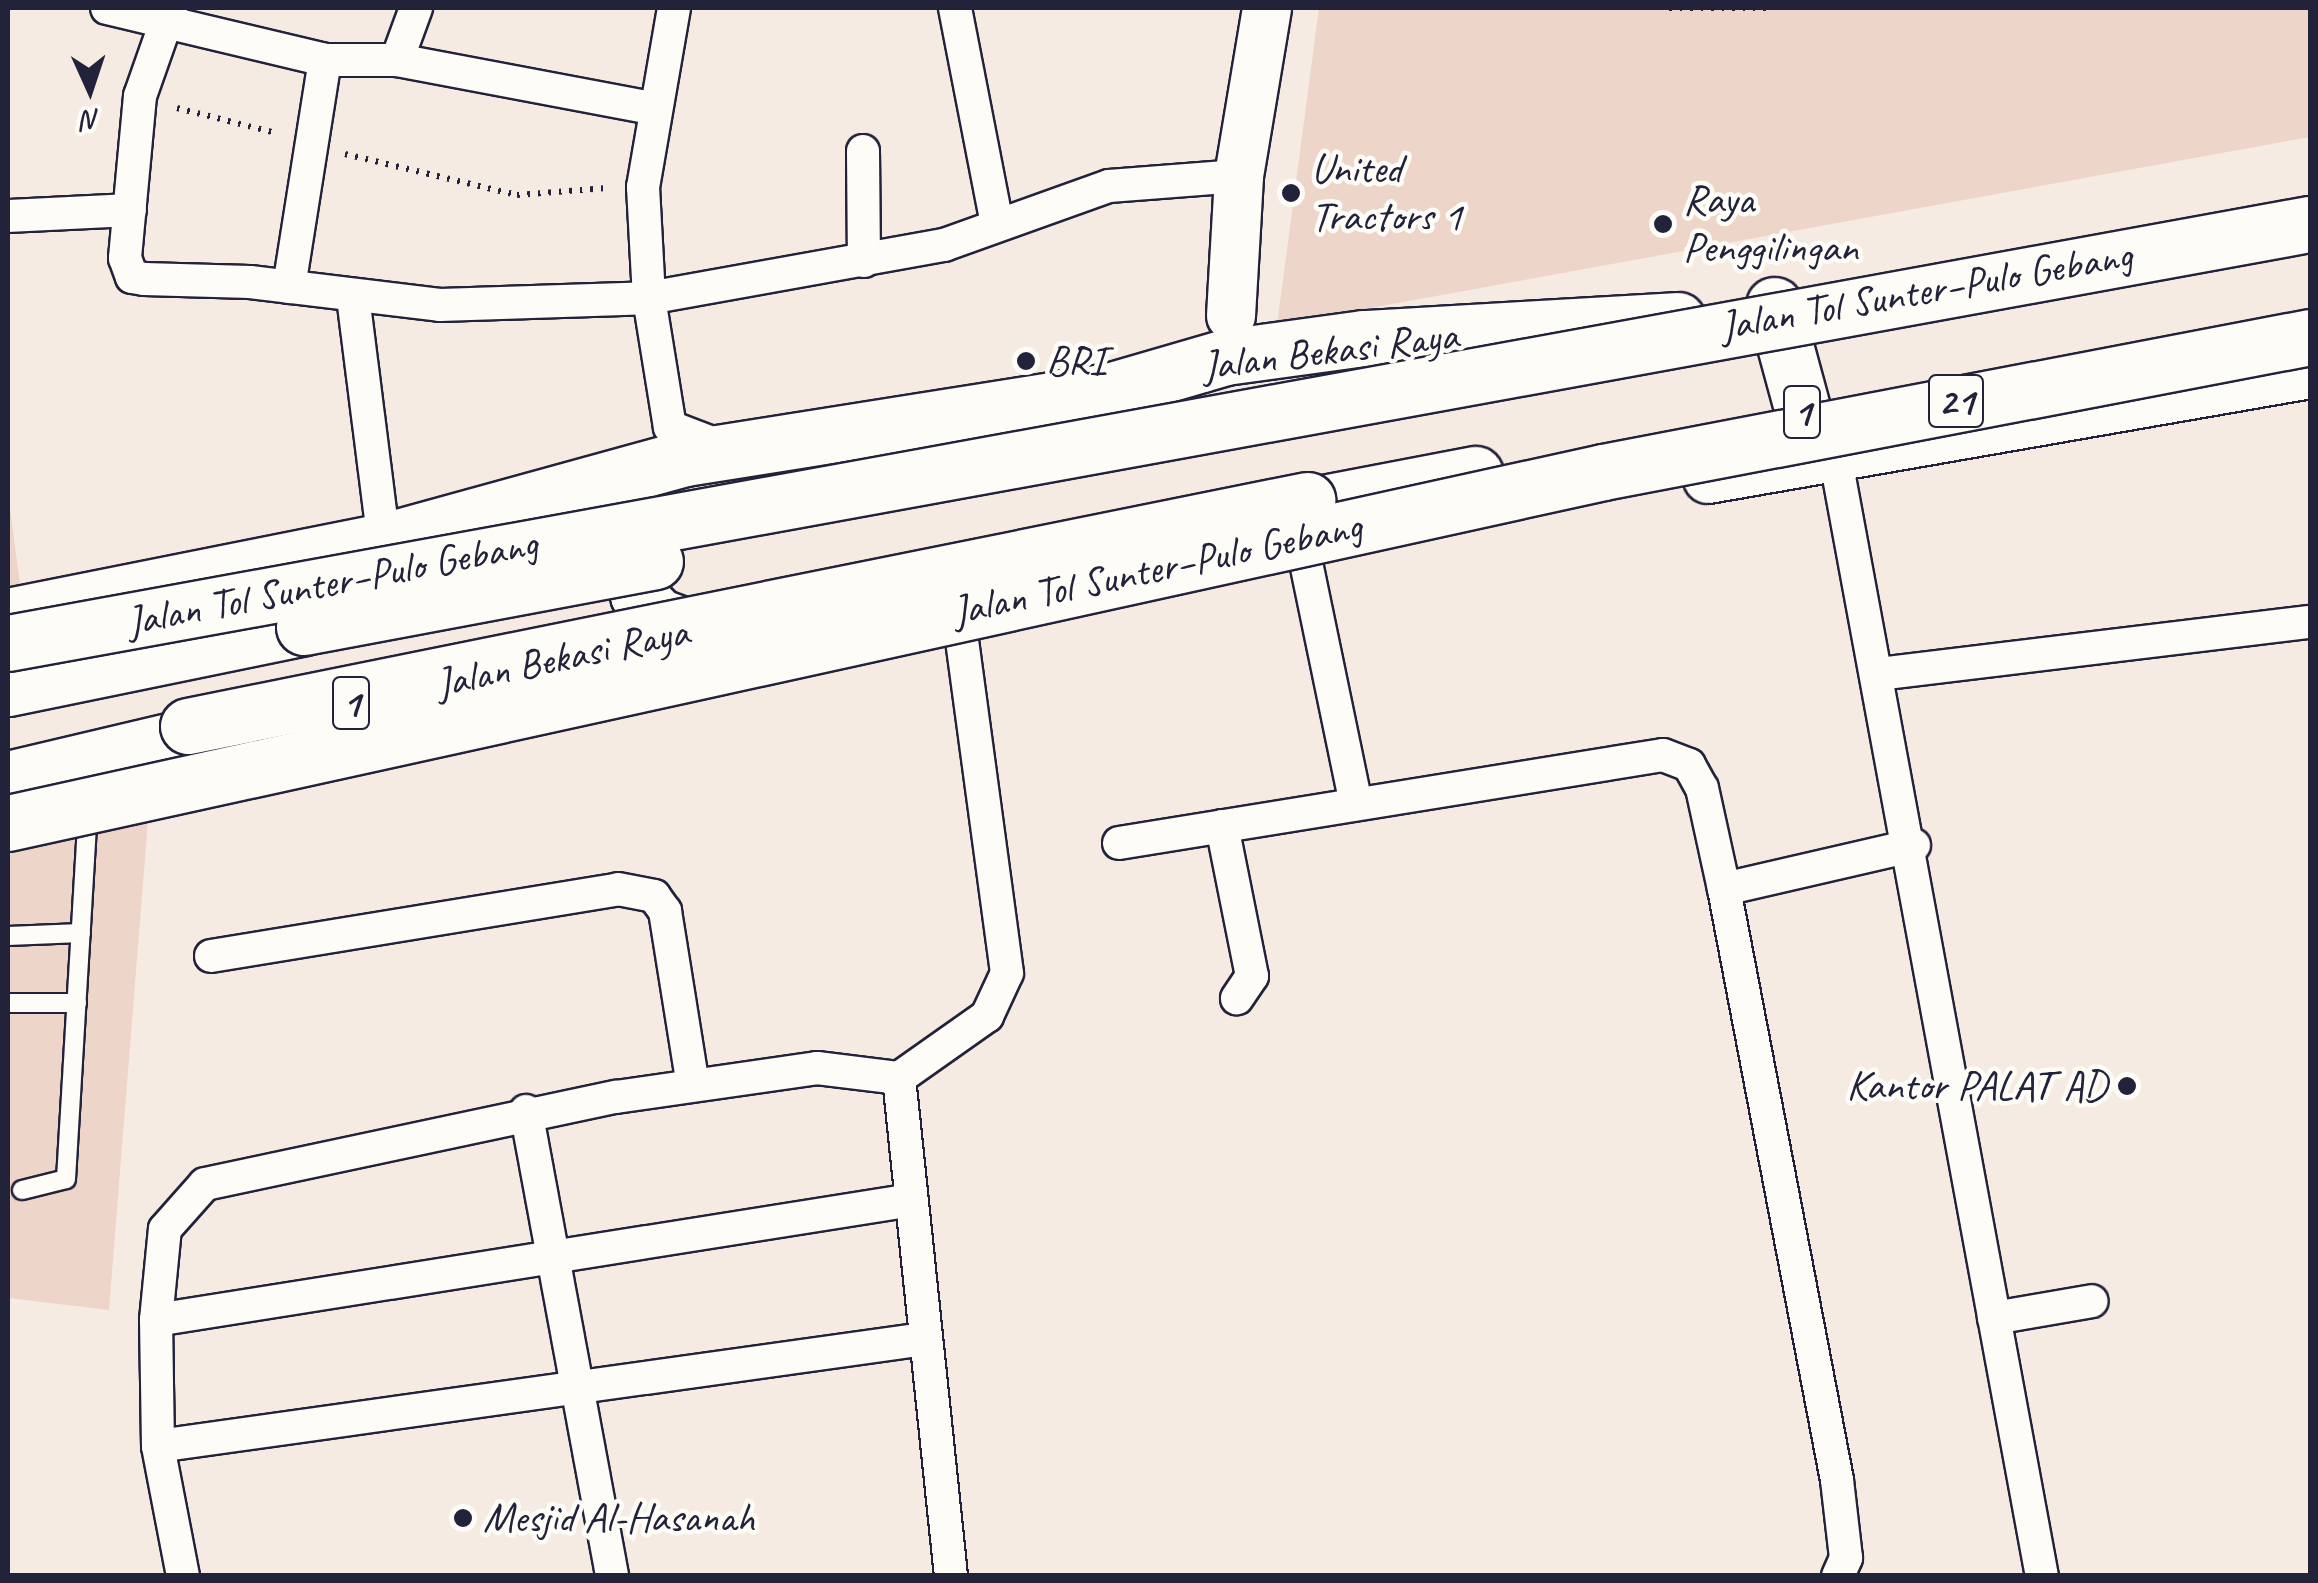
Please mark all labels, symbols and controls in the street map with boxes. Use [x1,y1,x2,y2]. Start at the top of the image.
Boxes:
north arrow [40,40,140,140]
text: N [82,103,101,138]
place label: United Tractors 1 [1311,144,1462,242]
place label: Raya Penggilingan [1683,175,1858,274]
marker: United Tractors 1 [1280,182,1302,204]
marker: Raya Penggilingan [1652,213,1674,235]
street label: Jalan Tol Sunter–Pulo Gebang [1717,230,2135,352]
street label: Jalan Bekasi Raya [1201,310,1459,392]
place label: BRI [1046,336,1106,386]
marker: BRI [1015,350,1037,372]
road number: 21 [1926,366,1986,436]
road number: 1 [1782,377,1822,447]
street label: Jalan Tol Sunter–Pulo Gebang [948,501,1366,637]
street label: Jalan Tol Sunter–Pulo Gebang [123,519,541,647]
street label: Jalan Bekasi Raya [432,607,692,709]
road number: 1 [331,668,371,738]
place label: Kantor PALAT AD [1846,1061,2107,1111]
marker: Kantor PALAT AD [2116,1075,2138,1097]
place label: Mesjid Al-Hasanah [483,1493,755,1543]
marker: Mesjid Al-Hasanah [452,1507,474,1529]

